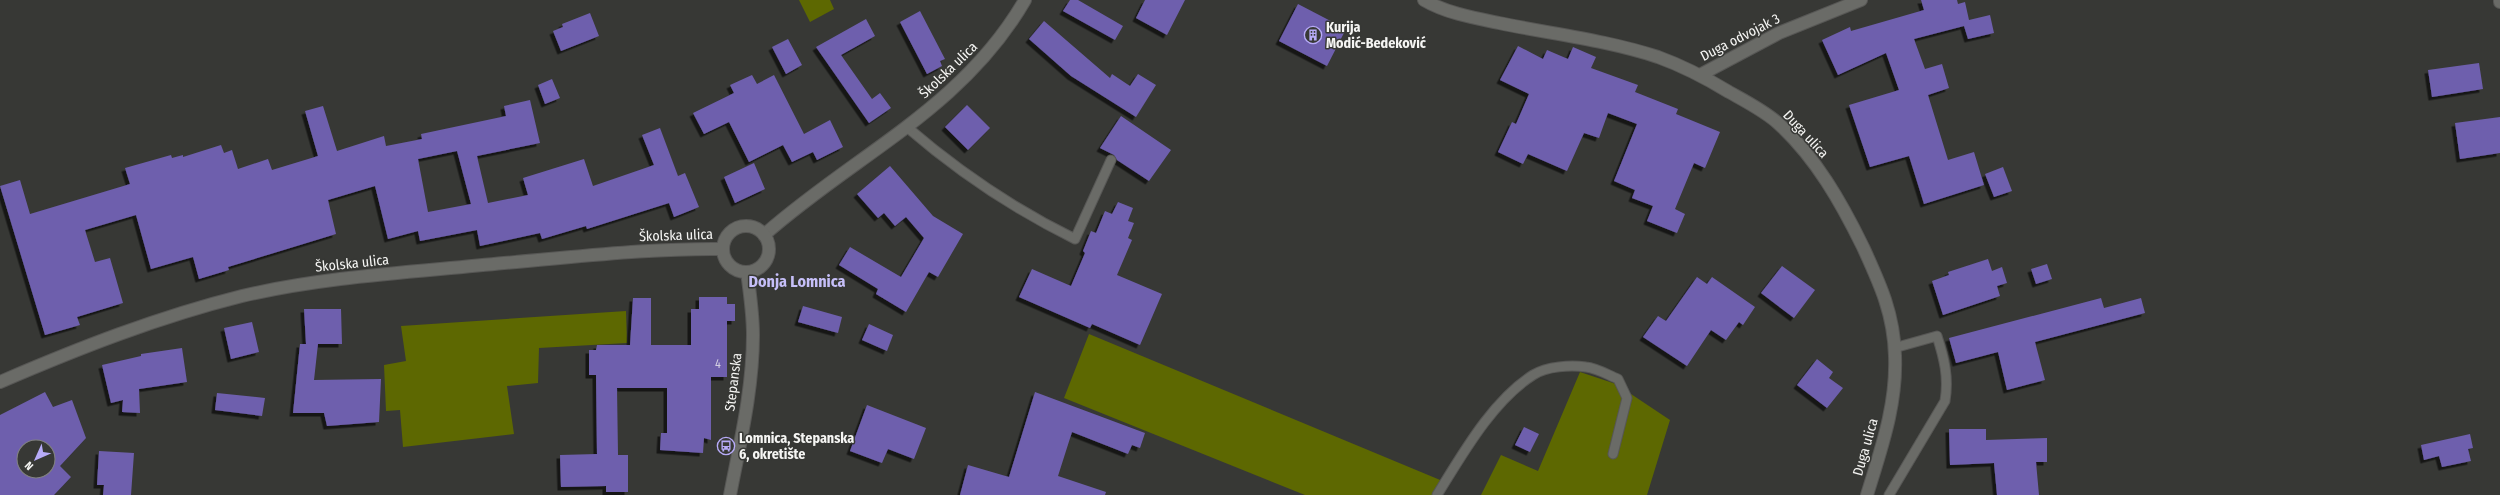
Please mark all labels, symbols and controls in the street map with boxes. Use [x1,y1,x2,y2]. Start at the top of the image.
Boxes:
street label: Duga odvojak 3 [1698,10,1783,65]
place label: Kurija Modić-Bedeković [1326,19,1427,52]
building icon: Kurija Modić-Bedeković [1303,25,1323,45]
street label: Školska ulica [915,38,981,102]
street label: Duga ulica [1779,107,1832,162]
street label: Školska ulica [639,225,713,245]
street label: Školska ulica [314,250,390,276]
district label: Donja Lomnica [748,272,846,291]
street label: Stepanska [721,352,746,412]
house number: 4 [715,357,721,371]
street label: Duga ulica [1849,416,1882,478]
place label: Lomnica, Stepanska 6, okretište [739,430,854,463]
bus stop icon: Lomnica, Stepanska 6, okretište [716,436,736,456]
north arrow [16,439,56,479]
text: N [22,459,36,473]

